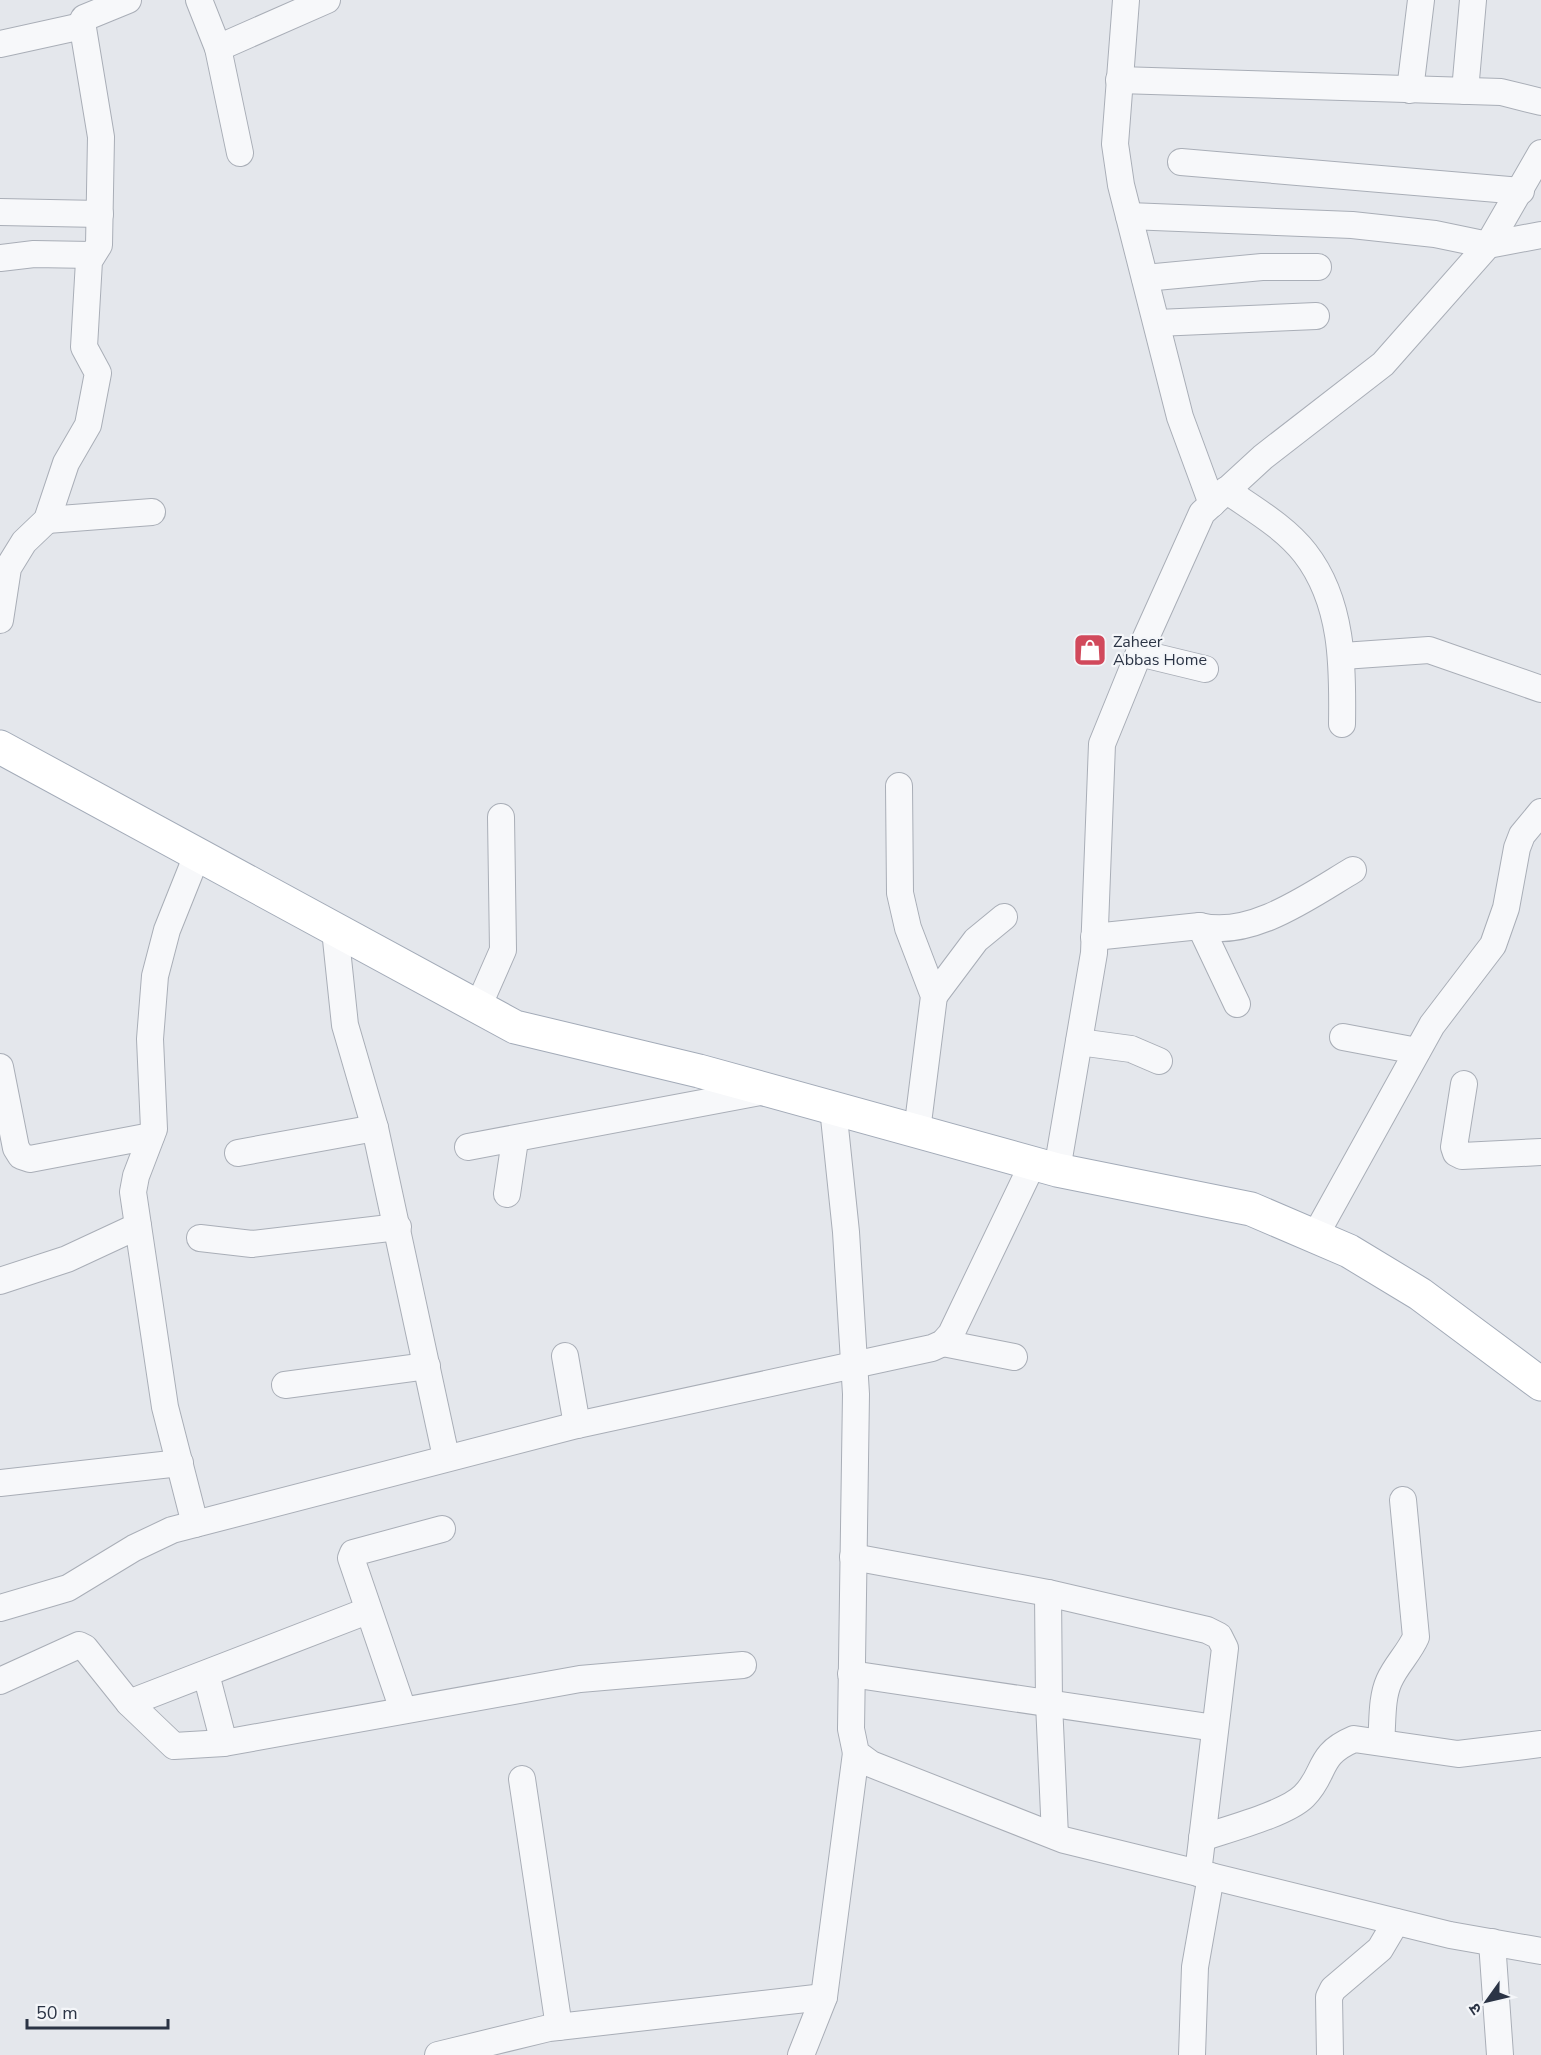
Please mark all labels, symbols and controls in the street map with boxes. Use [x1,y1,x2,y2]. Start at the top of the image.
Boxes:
place label: Zaheer Abbas Home [1113,631,1207,671]
shop icon: Zaheer Abbas Home [1072,632,1108,668]
north arrow [1457,1971,1517,2031]
scale bar [27,1992,168,2030]
text: उ [1463,1998,1487,2019]
text: 50 m [36,2001,78,2025]

